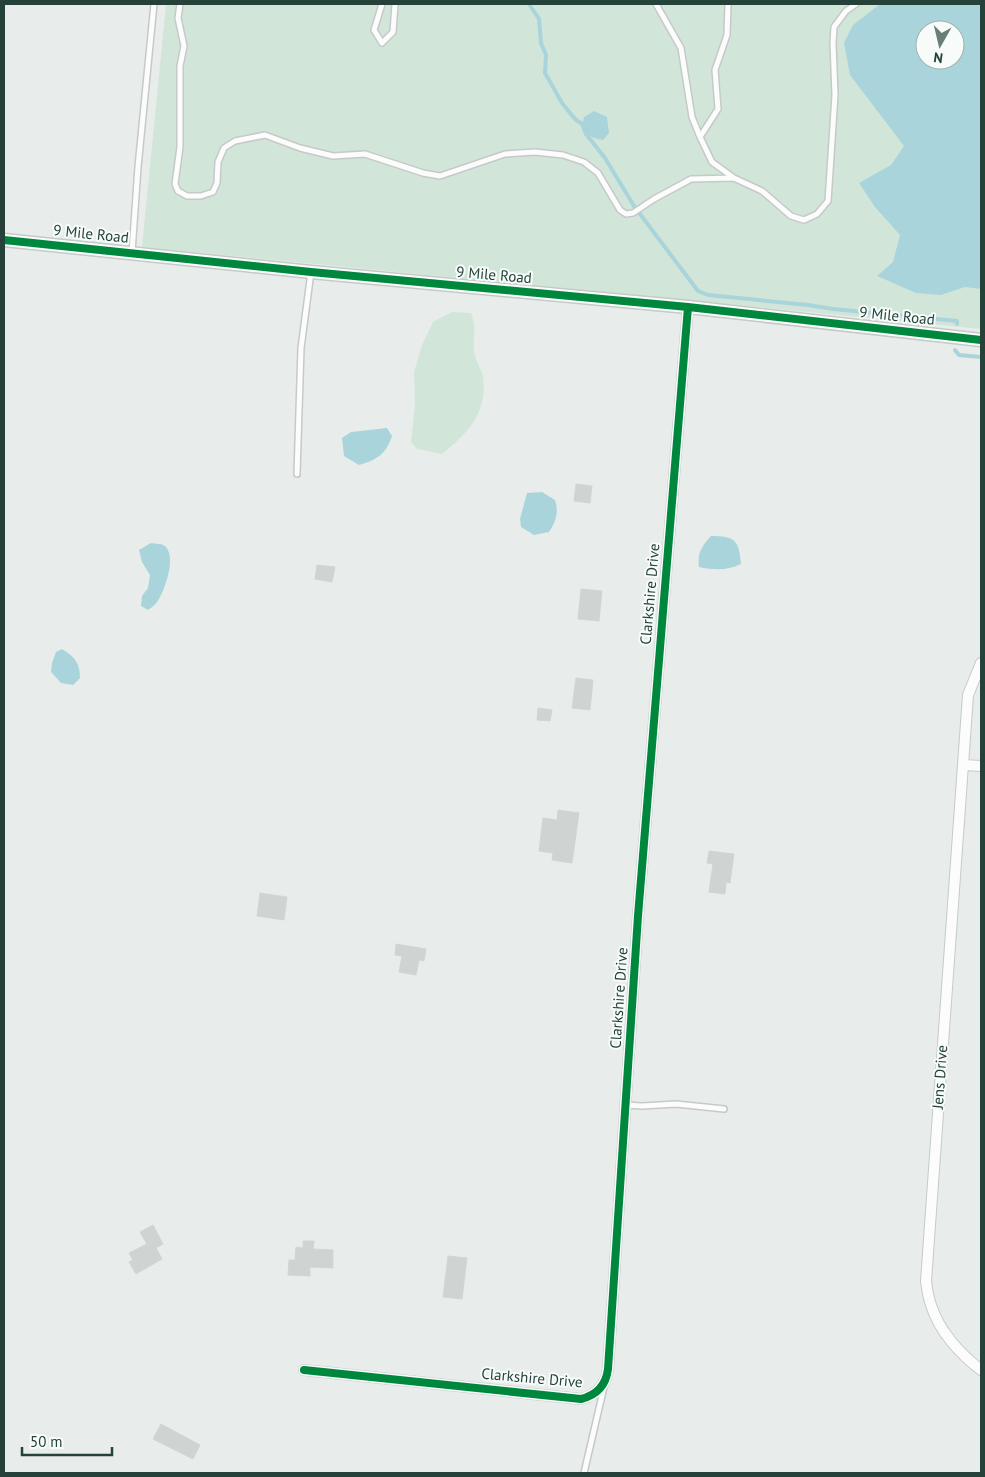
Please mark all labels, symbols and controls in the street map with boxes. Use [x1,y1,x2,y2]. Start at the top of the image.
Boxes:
north arrow [915,20,965,70]
text: N [932,48,944,67]
street label: 9 Mile Road [52,220,130,247]
street label: 9 Mile Road [455,262,533,287]
street label: 9 Mile Road [858,302,936,329]
street label: Clarkshire Drive [636,543,663,645]
street label: Clarkshire Drive [605,947,632,1049]
street label: Jens Drive [928,1044,951,1111]
street label: Clarkshire Drive [481,1364,583,1391]
scale bar [22,1424,112,1456]
text: 50 m [30,1432,63,1451]

